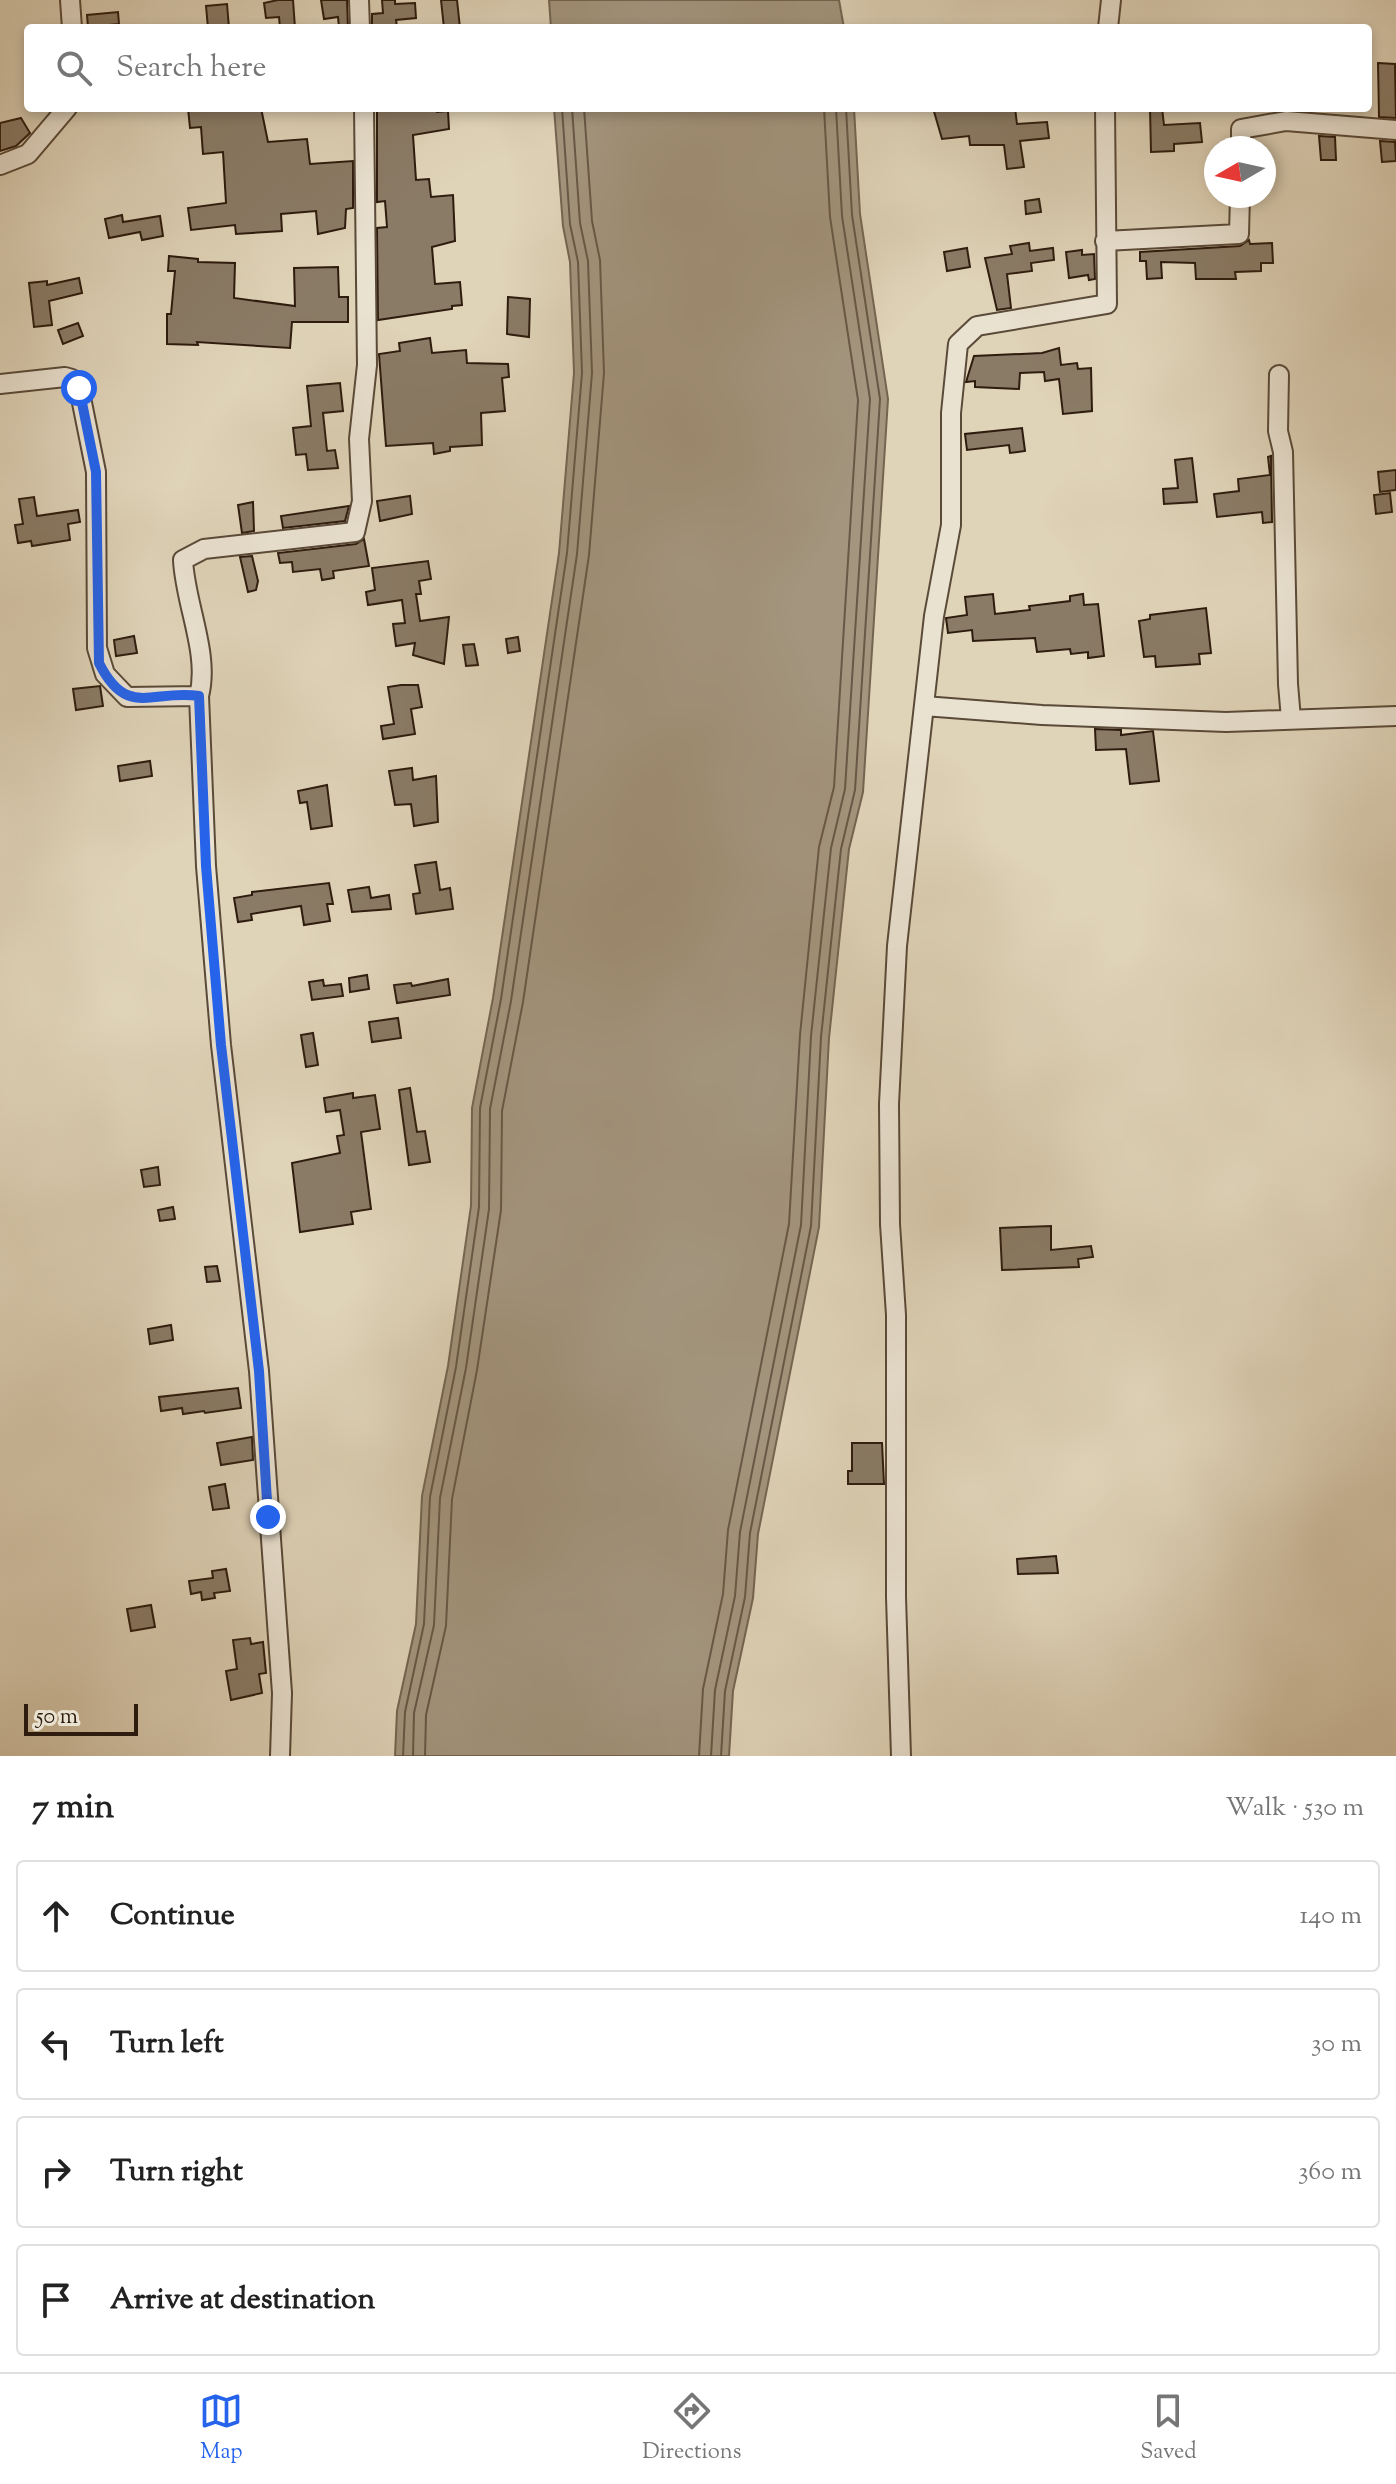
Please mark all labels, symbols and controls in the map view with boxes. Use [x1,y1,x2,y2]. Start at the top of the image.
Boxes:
search box [24,24,1372,112]
icon: search [52,46,96,90]
text: Search here [116,47,266,90]
north arrow [1204,136,1276,208]
route start [61,370,97,406]
route end [250,1499,286,1535]
scale bar [24,1700,138,1736]
text: 50 m [36,1702,78,1734]
text: 7 min [32,1784,114,1833]
text: Walk · 530 m [1225,1790,1364,1827]
icon: ahead [34,1894,78,1938]
text: Continue [110,1895,235,1938]
text: 140 m [1299,1898,1362,1935]
icon: left [34,2022,78,2066]
text: Turn left [110,2023,224,2066]
text: 30 m [1311,2026,1362,2063]
icon: right [34,2150,78,2194]
text: Turn right [110,2151,243,2194]
text: 360 m [1298,2154,1362,2191]
icon: arrive [34,2278,78,2322]
text: Arrive at destination [110,2279,375,2322]
tab: Map [199,2389,243,2469]
tab: Directions [642,2389,741,2469]
tab: Saved [1140,2389,1197,2469]

